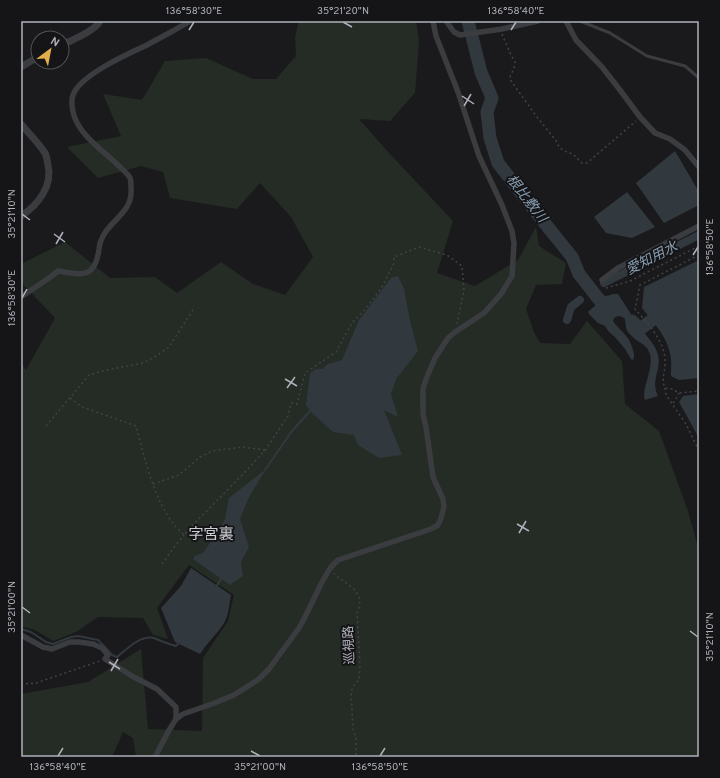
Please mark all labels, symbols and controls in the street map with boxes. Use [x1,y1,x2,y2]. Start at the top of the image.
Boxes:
text: 136°58'30"E [166,5,222,18]
text: 35°21'20"N [317,5,369,18]
text: 136°58'40"E [488,5,544,18]
north arrow [30,30,70,70]
text: N [48,34,62,50]
water label: 根比敷川 [502,172,551,228]
text: 35°21'10"N [6,189,19,239]
text: 136°58'50"E [704,219,717,275]
water label: 愛知用水 [623,238,683,279]
text: 136°58'30"E [6,270,19,326]
district label: 字宮裏 [188,526,234,545]
text: 35°21'00"N [6,581,19,633]
text: 35°21'10"N [704,612,717,662]
street label: 巡視路 [341,625,359,665]
text: 136°58'40"E [30,761,86,774]
text: 35°21'00"N [234,761,286,774]
text: 136°58'50"E [352,761,408,774]

